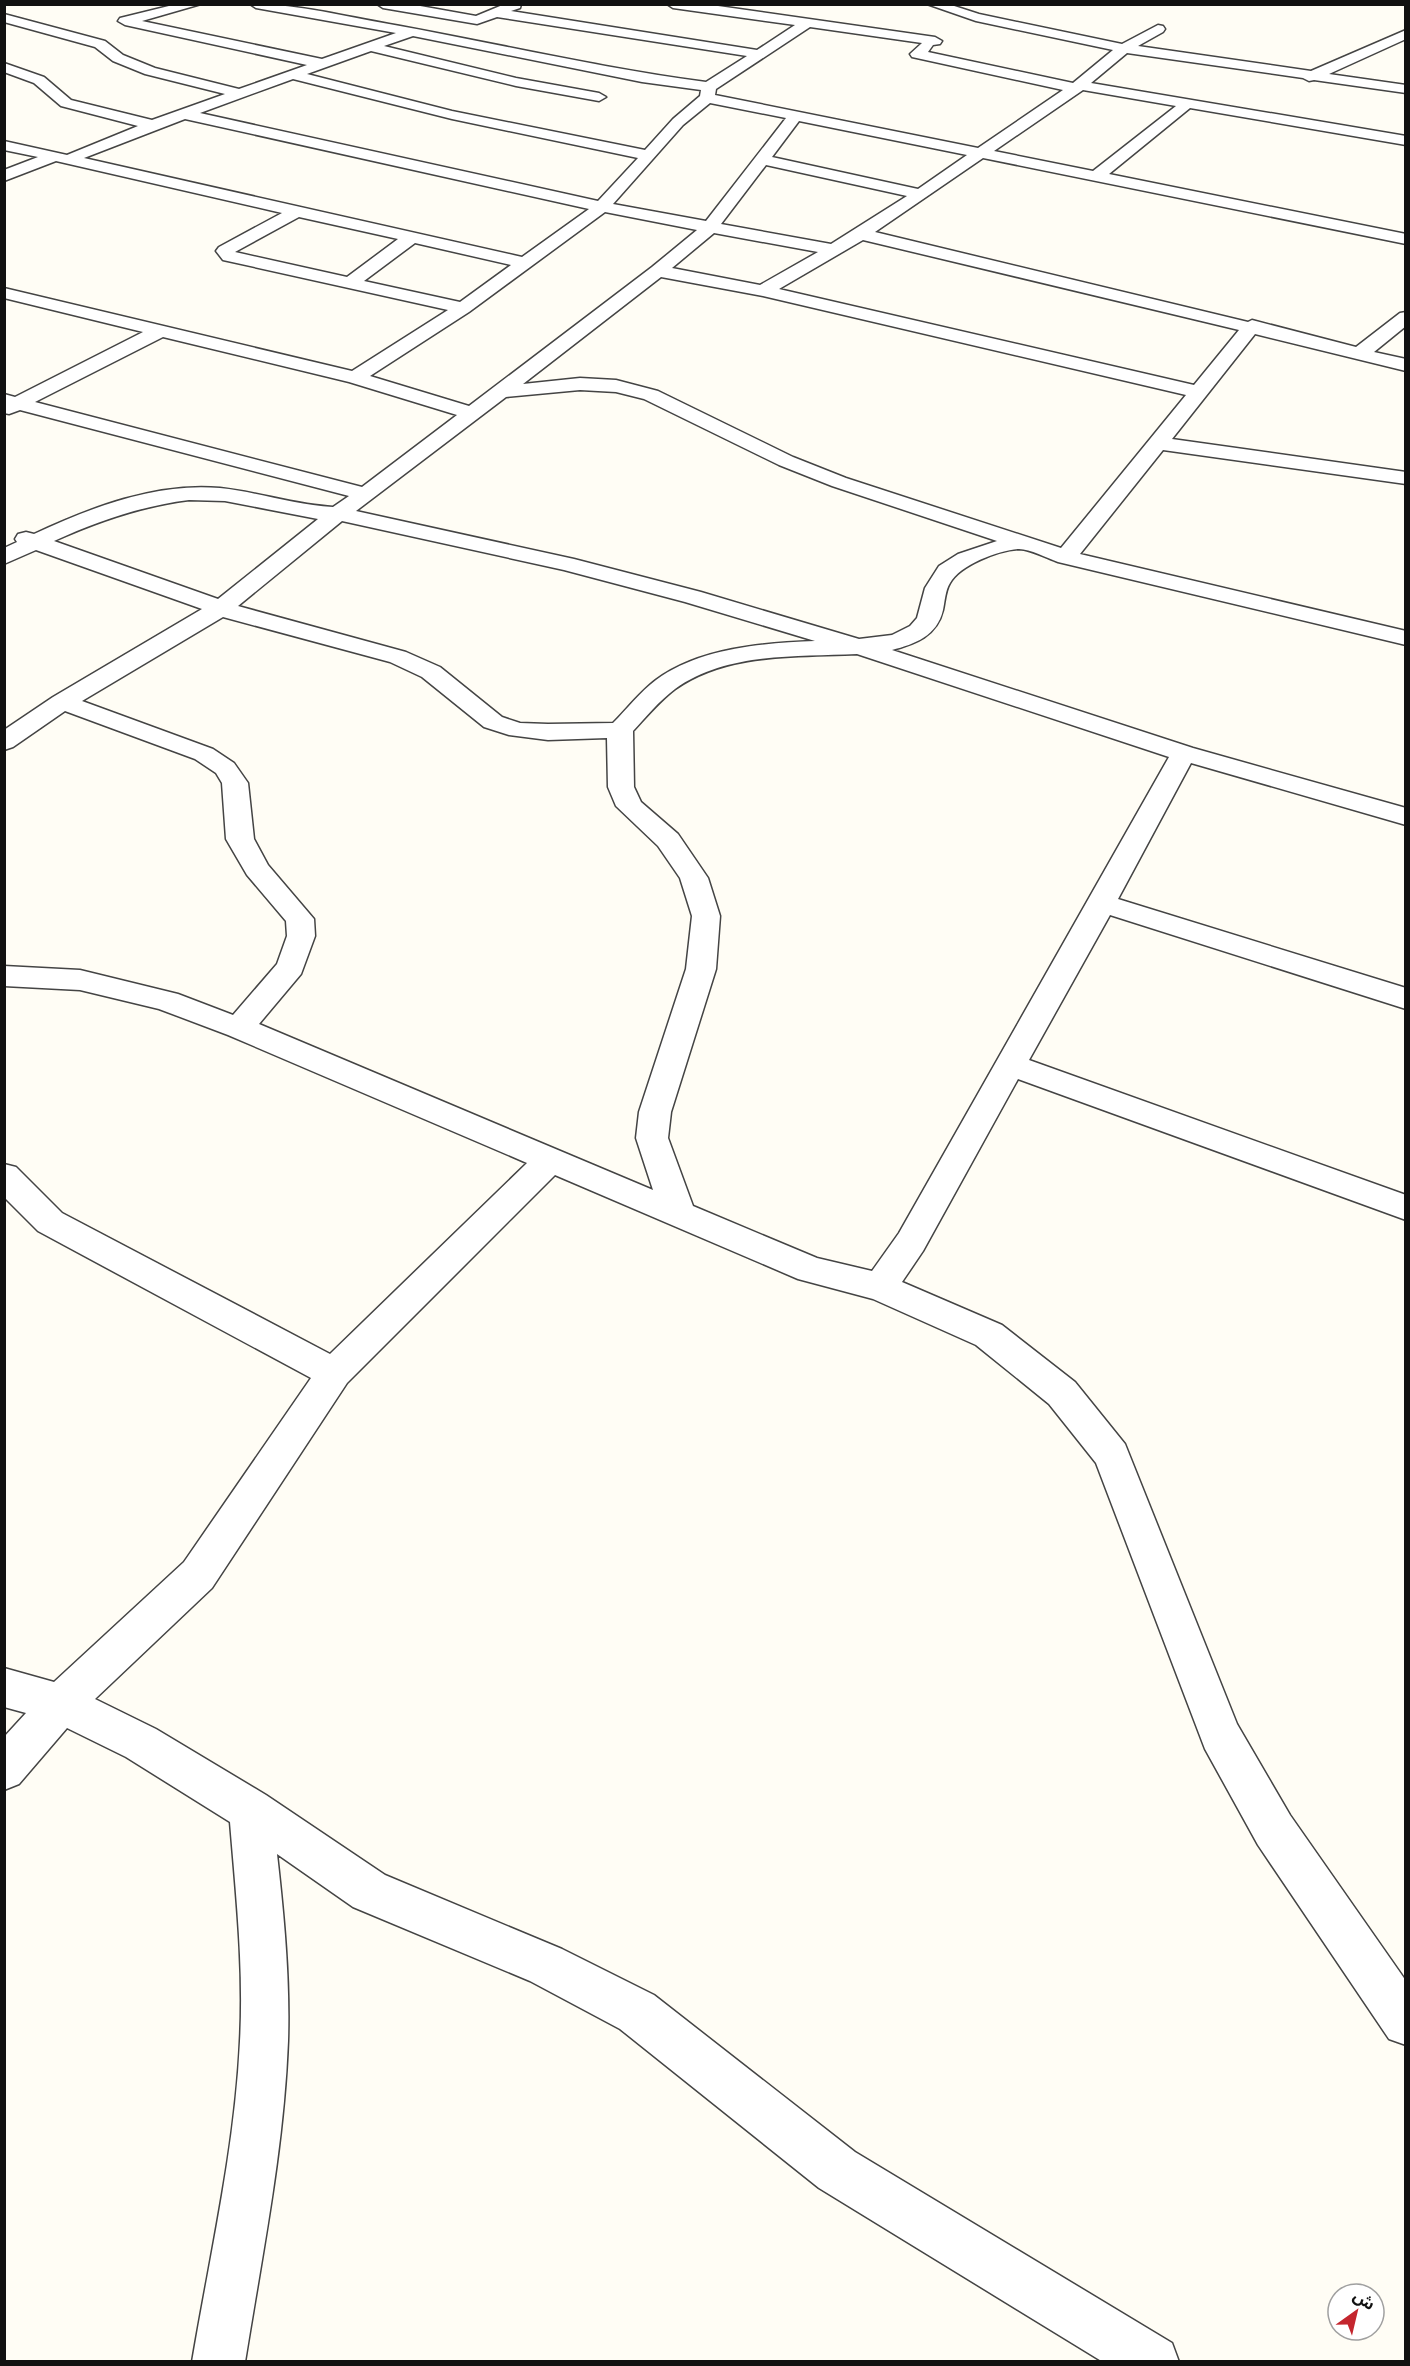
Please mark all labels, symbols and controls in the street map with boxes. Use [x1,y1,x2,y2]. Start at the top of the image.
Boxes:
text: ش [1345,2280,1382,2321]
north arrow [1326,2282,1386,2342]

